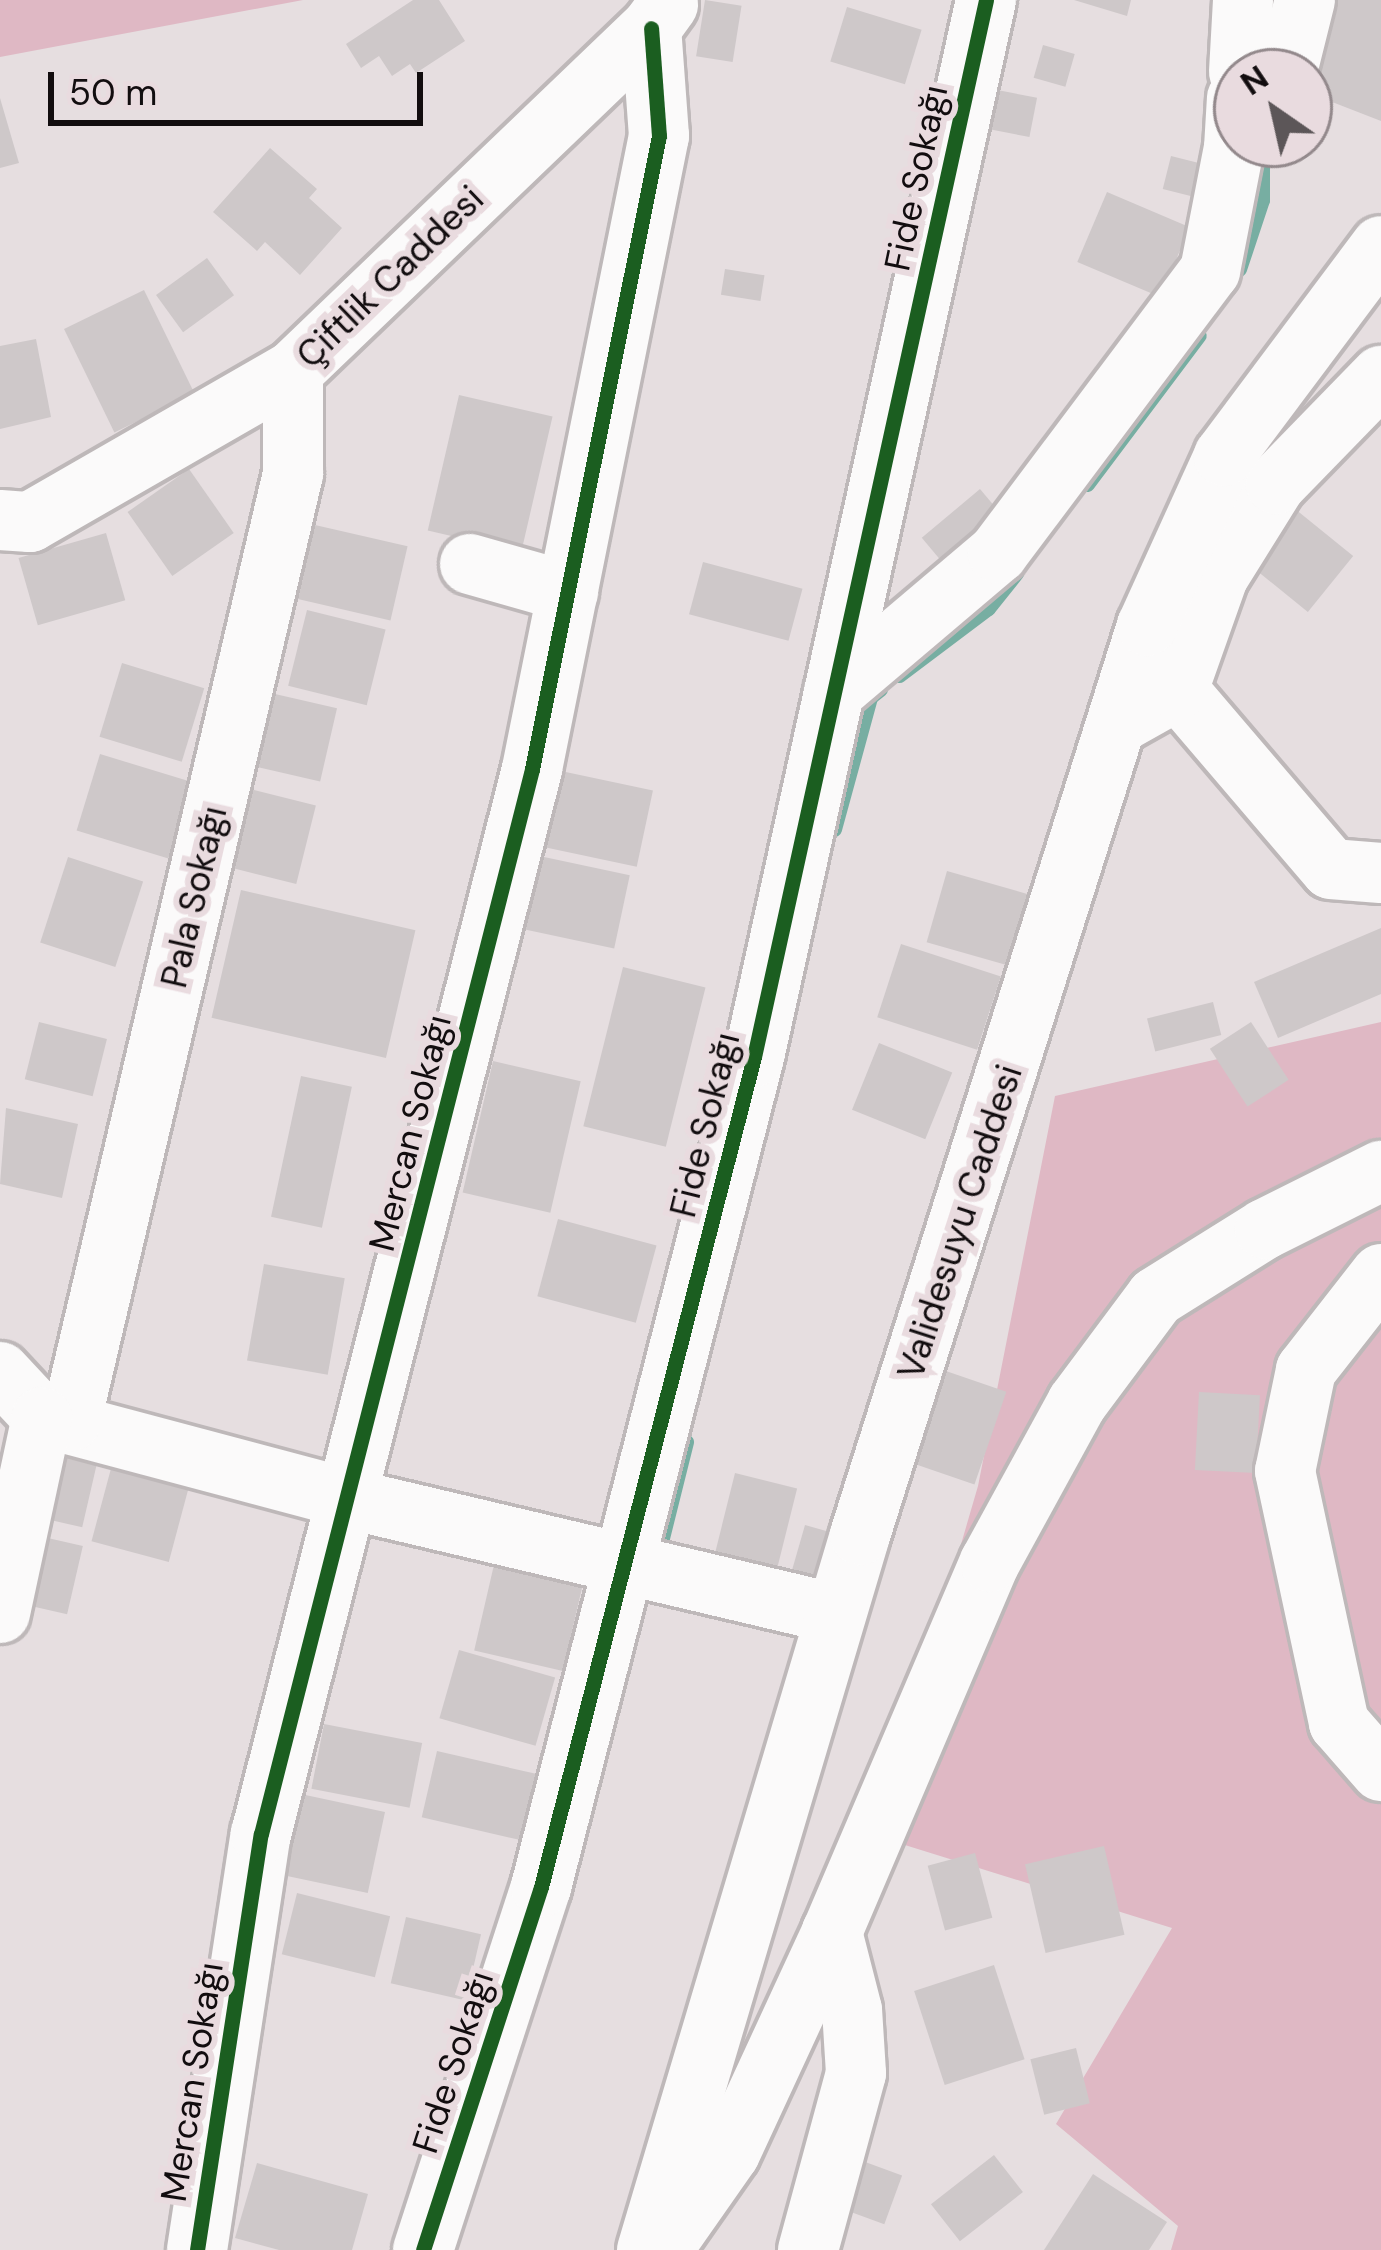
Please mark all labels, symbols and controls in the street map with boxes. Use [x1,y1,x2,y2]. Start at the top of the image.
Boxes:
scale bar [54,48,429,122]
north arrow [1213,48,1333,168]
text: N [1232,56,1276,105]
text: 50 m [69,69,157,116]
street label: Fide Sokağı [875,81,957,275]
street label: Çiftlik Caddesi [288,177,492,377]
street label: Pala Sokağı [152,802,236,992]
street label: Mercan Sokağı [360,1011,460,1255]
street label: Fide Sokağı [661,1028,749,1222]
street label: Validesuyu Caddesi [889,1059,1031,1385]
street label: Mercan Sokağı [152,1959,232,2205]
street label: Fide Sokağı [403,1966,503,2158]

